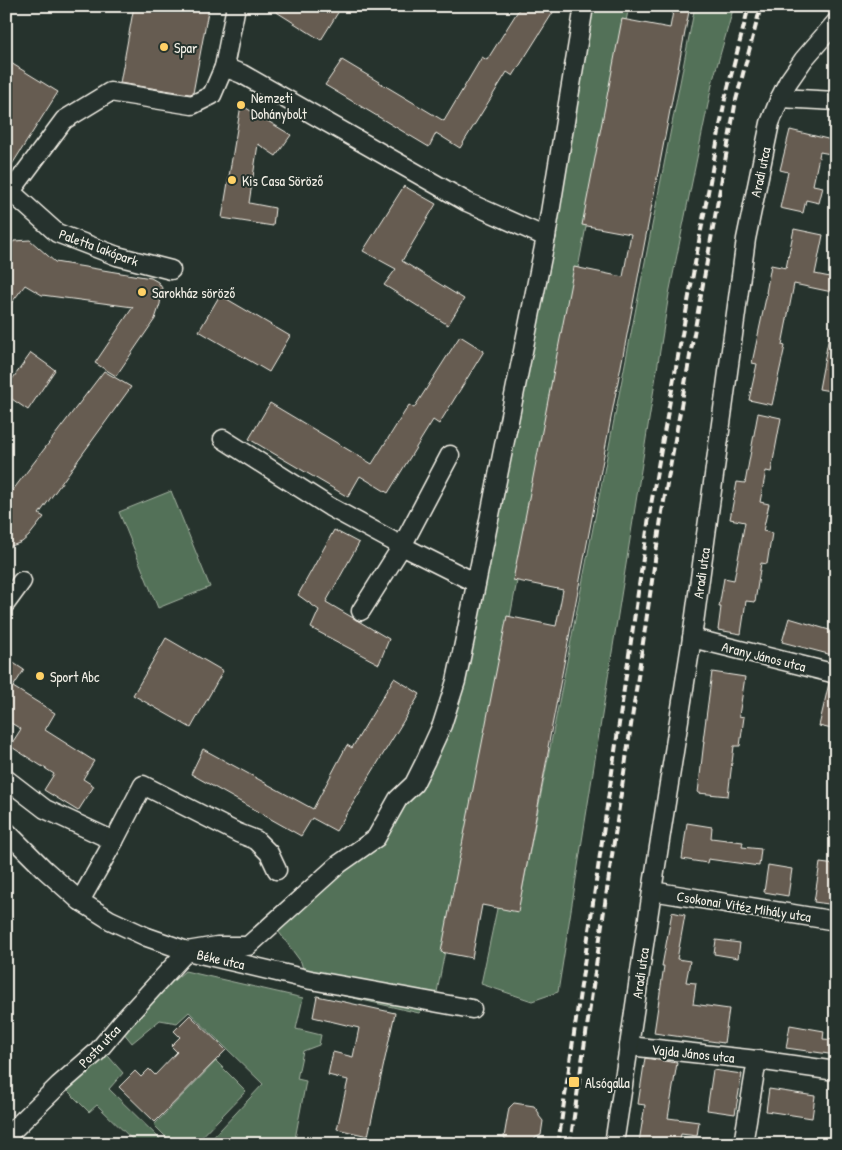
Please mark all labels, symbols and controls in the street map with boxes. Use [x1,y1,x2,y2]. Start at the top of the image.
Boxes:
place label: Spar [174,38,198,58]
marker: Spar [158,41,170,53]
place label: Nemzeti Dohánybolt [251,88,307,124]
marker: Nemzeti Dohánybolt [235,99,247,111]
street label: Aradi utca [745,145,775,199]
place label: Kis Casa Söröző [242,171,323,190]
marker: Kis Casa Söröző [226,174,238,186]
street label: Paletta lakópark [56,224,142,271]
place label: Sarokház söröző [152,283,235,302]
marker: Sarokház söröző [136,286,148,298]
street label: Aradi utca [688,546,714,600]
street label: Arany János utca [720,636,808,677]
place label: Sport Abc [50,667,100,687]
marker: Sport Abc [34,670,46,682]
street label: Csokonai Vitéz Mihály utca [675,886,813,927]
street label: Béke utca [195,944,247,974]
street label: Aradi utca [627,946,653,1000]
street label: Posta utca [74,1020,124,1072]
street label: Vajda János utca [650,1039,736,1068]
place label: Alsógalla [585,1073,630,1093]
marker: Alsógalla [567,1075,581,1089]

